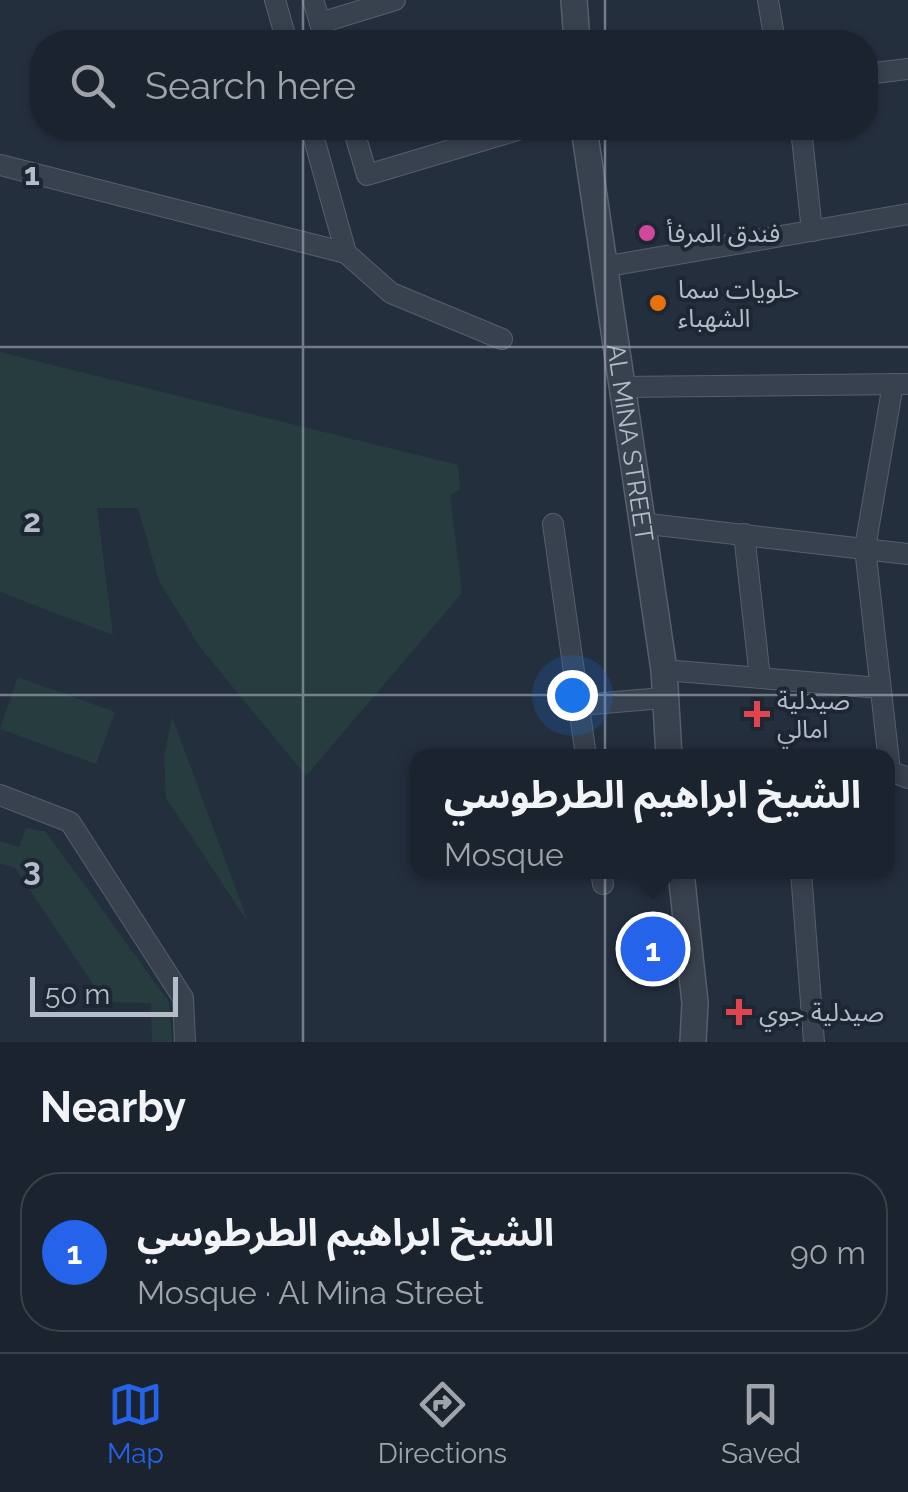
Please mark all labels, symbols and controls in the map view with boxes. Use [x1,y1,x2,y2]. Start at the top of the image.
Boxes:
search box [30,30,878,140]
icon: search [65,58,120,113]
text: Search here [145,63,356,108]
text: 1 [24,155,40,192]
place label: فندق المرفأ [667,218,780,248]
marker: فندق المرفأ [636,222,658,244]
place label: حلويات سما الشهباء [678,274,799,333]
marker: حلويات سما الشهباء [647,292,669,314]
street label: AL MINA STREET [601,342,660,544]
text: 2 [23,502,41,539]
your location [547,670,598,721]
place label: صيدلية امالي [777,685,850,749]
marker: صيدلية امالي [746,703,768,725]
popup [410,749,895,879]
text: الشيخ ابراهيم الطرطوسي [444,772,861,817]
text: Mosque [444,836,564,873]
text: 3 [23,850,41,887]
pin: 1 [620,912,686,986]
scale bar [30,972,178,1016]
text: 50 m [45,978,110,1011]
place label: صيدلية جوي [759,997,884,1032]
marker: صيدلية جوي [728,1001,750,1023]
text: Nearby [40,1083,186,1132]
text: الشيخ ابراهيم الطرطوسي [137,1210,554,1255]
text: 1 [67,1234,82,1271]
text: 90 m [790,1234,866,1271]
text: Mosque · Al Mina Street [137,1274,484,1311]
tab: Map [107,1377,164,1470]
tab: Directions [378,1377,507,1470]
tab: Saved [721,1377,801,1470]

